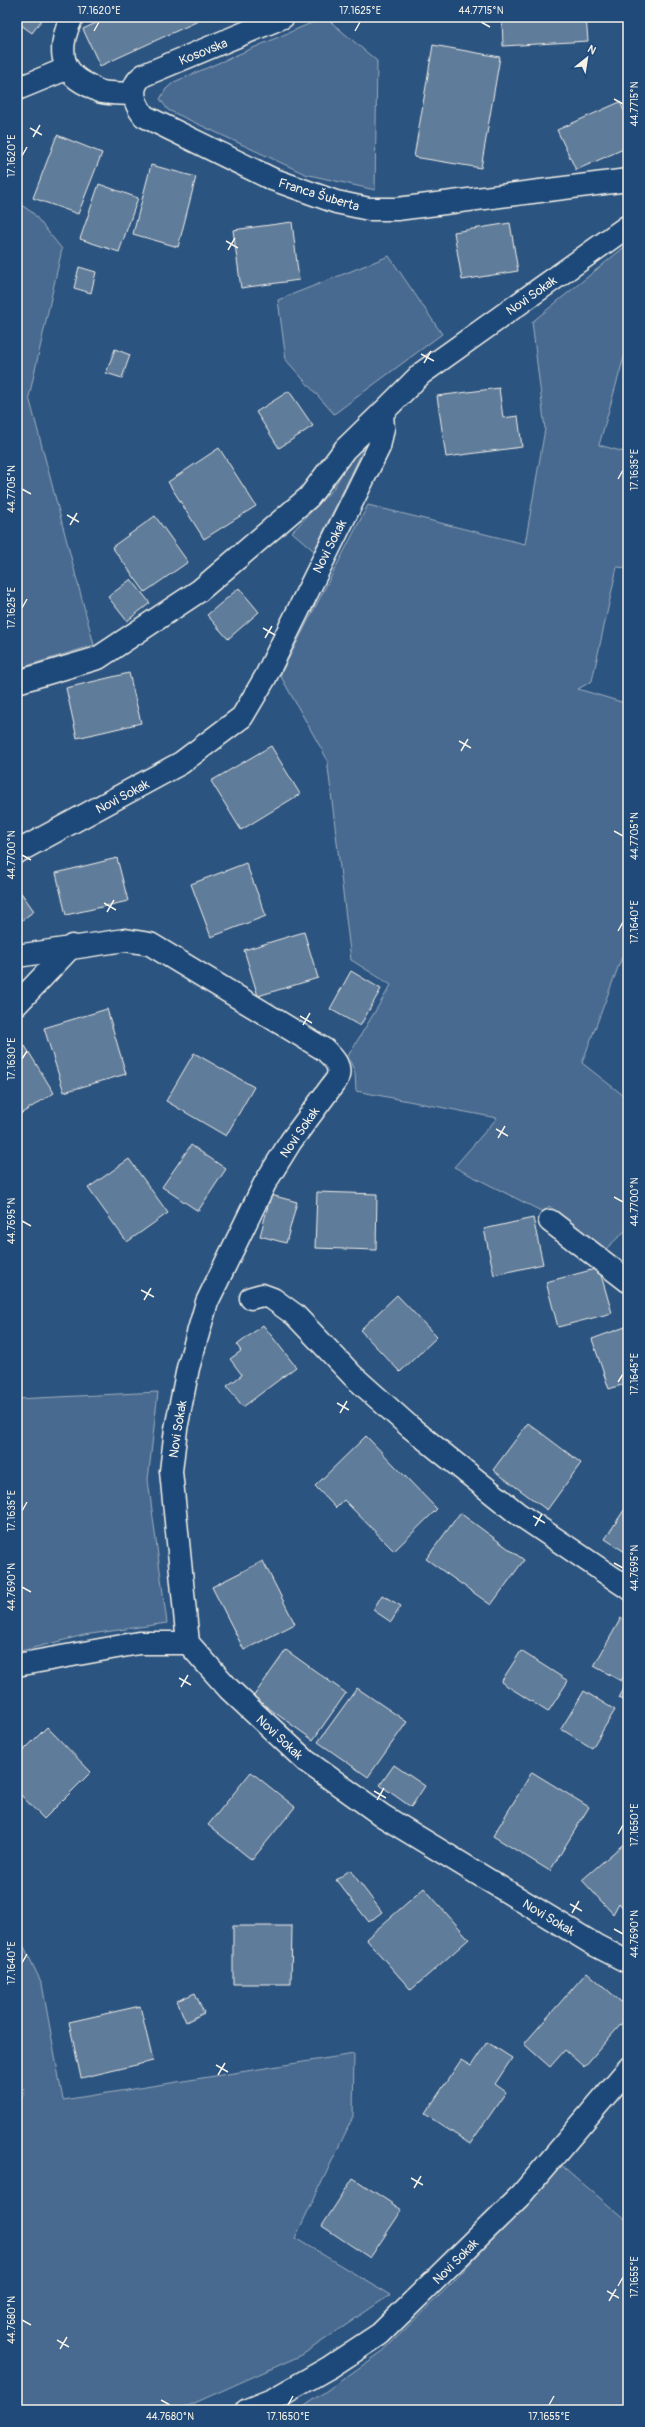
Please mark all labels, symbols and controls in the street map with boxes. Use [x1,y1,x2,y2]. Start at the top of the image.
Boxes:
text: 17.1620°E [77,5,121,17]
text: 17.1625°E [339,5,381,17]
text: 44.7715°N [459,5,504,17]
street label: Kosovska [177,35,230,69]
north arrow [567,38,607,78]
text: N [585,42,599,58]
text: 44.7715°N [629,81,641,126]
text: 17.1620°E [6,134,18,178]
street label: Franca Šuberta [276,175,361,215]
street label: Novi Sokak [503,272,560,319]
text: 17.1635°E [629,449,641,491]
text: 44.7705°N [6,465,18,513]
street label: Novi Sokak [310,516,350,576]
text: 17.1625°E [6,587,18,629]
street label: Novi Sokak [93,776,152,818]
text: 44.7705°N [629,812,641,860]
text: 44.7700°N [6,830,18,880]
text: 17.1640°E [629,900,641,944]
text: 17.1630°E [6,1037,18,1081]
street label: Novi Sokak [277,1104,323,1161]
text: 44.7700°N [629,1177,641,1227]
text: 44.7695°N [6,1197,18,1244]
text: 17.1645°E [629,1353,641,1395]
street label: Novi Sokak [166,1399,191,1459]
text: 17.1635°E [6,1490,18,1532]
text: 44.7695°N [629,1544,641,1591]
text: 44.7690°N [6,1563,18,1611]
street label: Novi Sokak [253,1712,306,1764]
text: 17.1650°E [629,1804,641,1846]
street label: Novi Sokak [519,1896,578,1940]
text: 44.7690°N [629,1910,641,1958]
text: 17.1640°E [6,1941,18,1985]
street label: Novi Sokak [429,2235,482,2288]
text: 17.1655°E [629,2256,641,2298]
text: 44.7680°N [6,2296,18,2344]
text: 44.7680°N [146,2411,194,2423]
text: 17.1650°E [267,2411,309,2423]
text: 17.1655°E [528,2411,570,2423]

